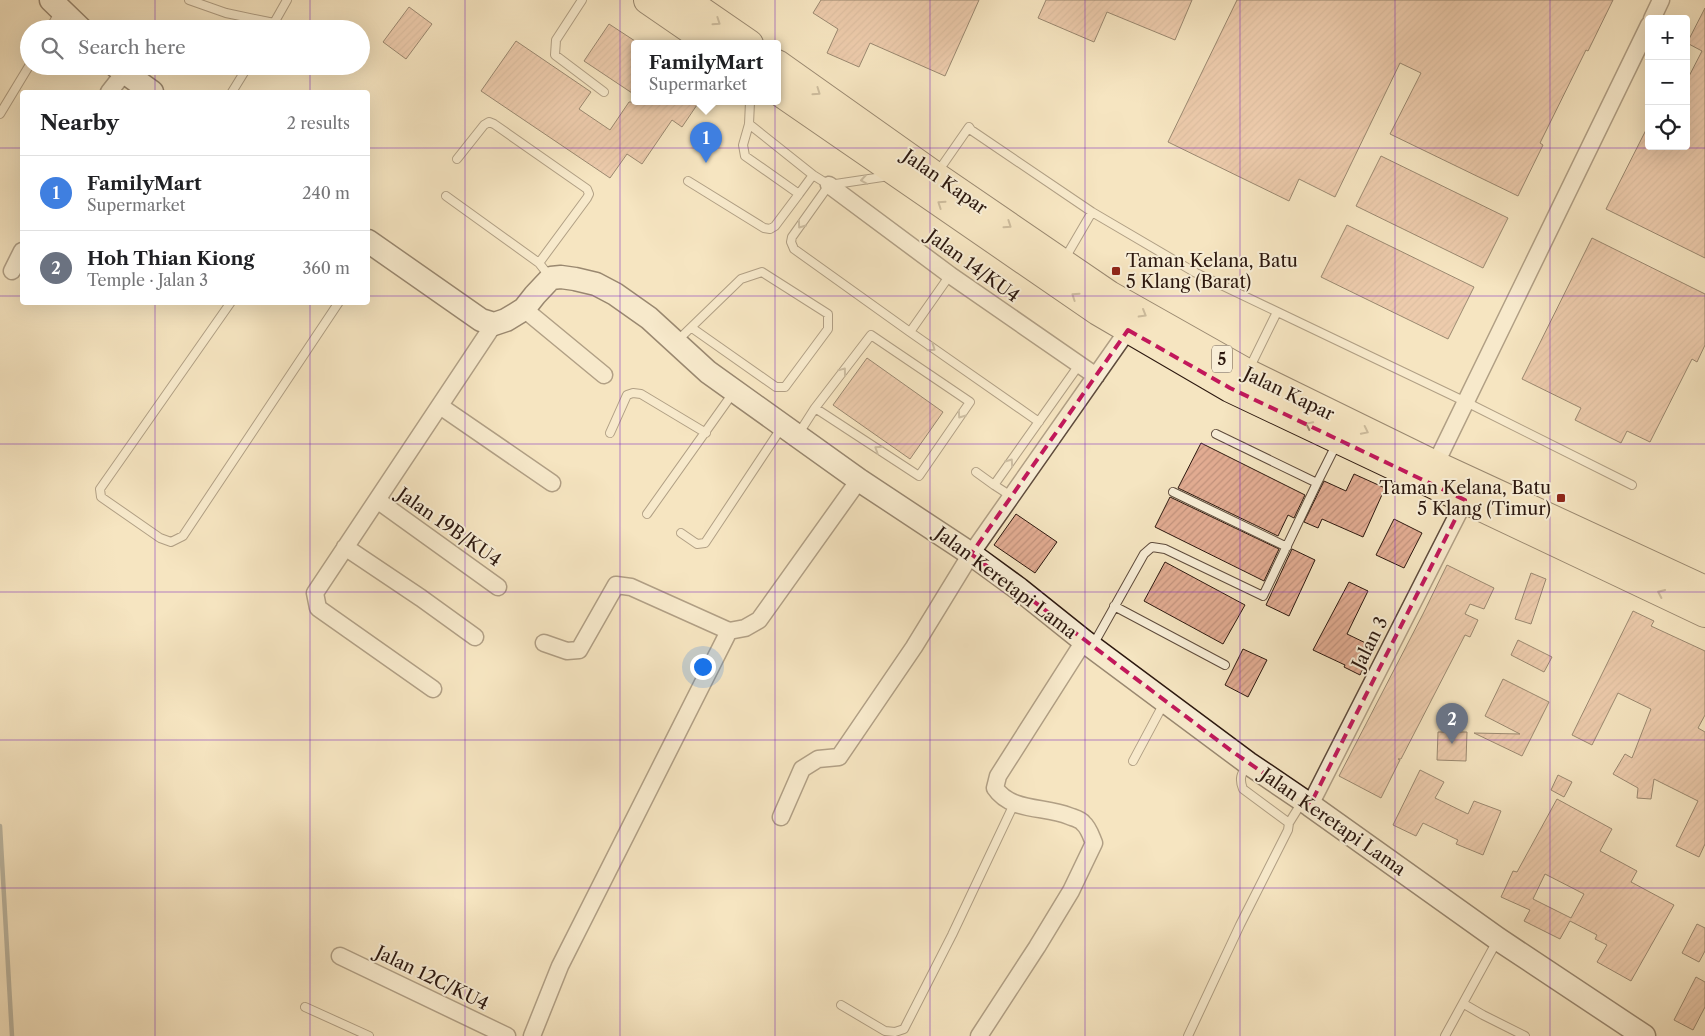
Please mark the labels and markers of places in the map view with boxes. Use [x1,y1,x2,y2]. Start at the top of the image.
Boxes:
pin: 1 [690,122,722,163]
place label: Taman Kelana, Batu 5 Klang (Barat) [1126,250,1298,293]
marker: Taman Kelana, Batu 5 Klang (Barat) [1110,265,1122,277]
place label: Taman Kelana, Batu 5 Klang (Timur) [1379,477,1551,520]
marker: Taman Kelana, Batu 5 Klang (Timur) [1555,492,1567,504]
pin: 2 [1436,703,1468,744]

